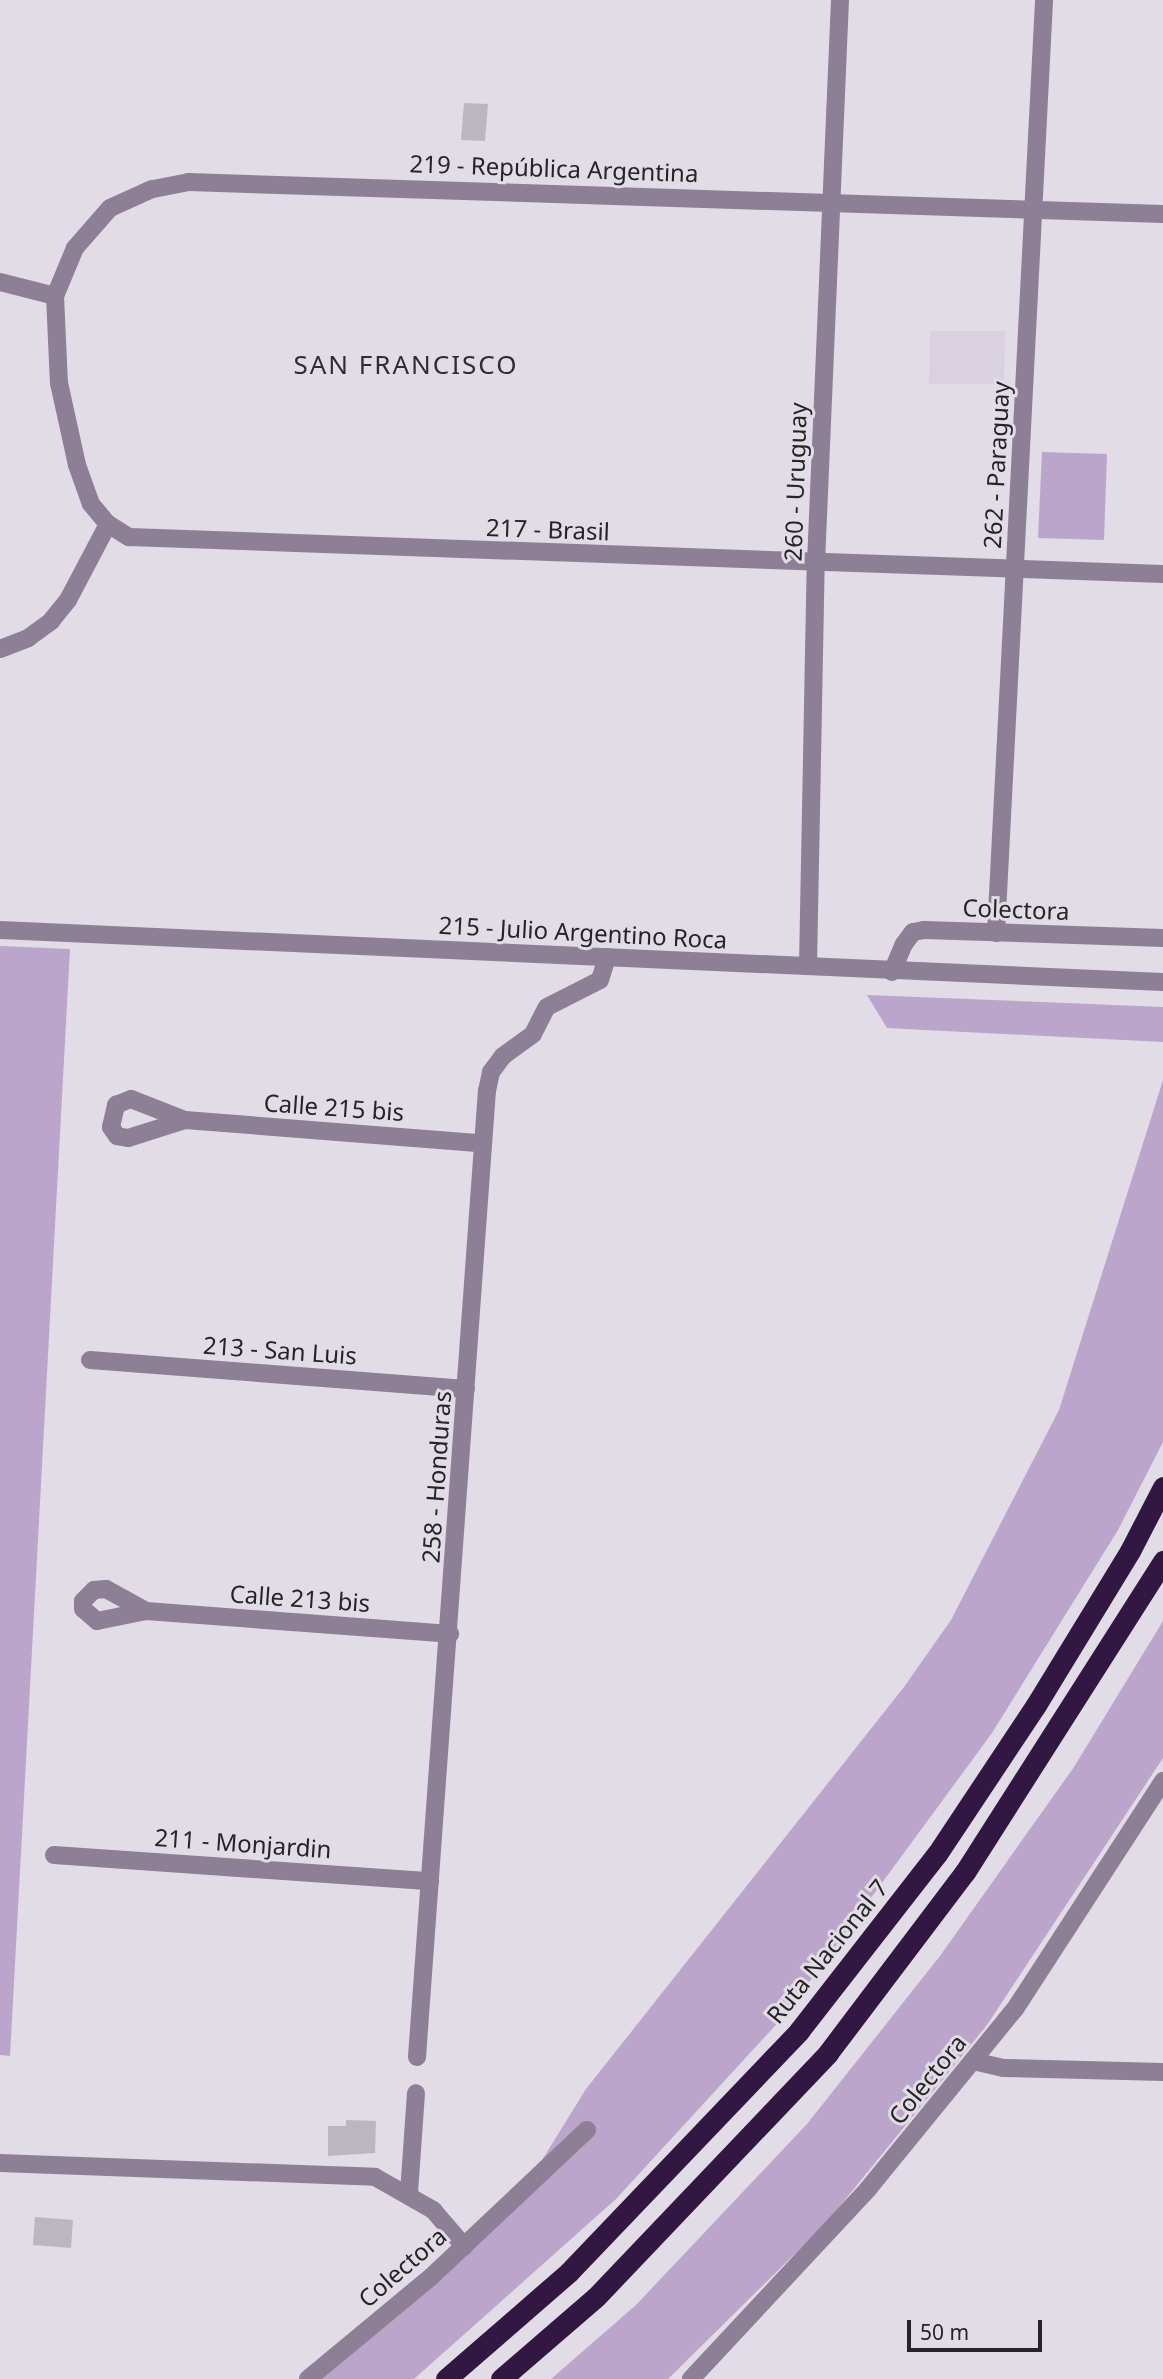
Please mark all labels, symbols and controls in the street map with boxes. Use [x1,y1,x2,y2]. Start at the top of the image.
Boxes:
street label: 219 - República Argentina [409,149,699,187]
district label: SAN FRANCISCO [295,349,517,381]
street label: 262 - Paraguay [977,381,1015,549]
street label: 260 - Uruguay [778,402,812,562]
street label: 217 - Brasil [486,512,610,546]
street label: Colectora [962,893,1070,925]
street label: 215 - Julio Argentino Roca [438,910,728,954]
street label: Calle 215 bis [263,1088,405,1126]
street label: 213 - San Luis [202,1330,358,1370]
street label: 258 - Honduras [416,1390,456,1564]
street label: Calle 213 bis [229,1579,371,1617]
street label: 211 - Monjardin [154,1822,332,1864]
street label: Ruta Nacional 7 [760,1873,894,2029]
street label: Colectora [882,2028,972,2130]
street label: Colectora [352,2221,452,2313]
scale bar [911,2306,1046,2350]
text: 50 m [920,2318,969,2346]

